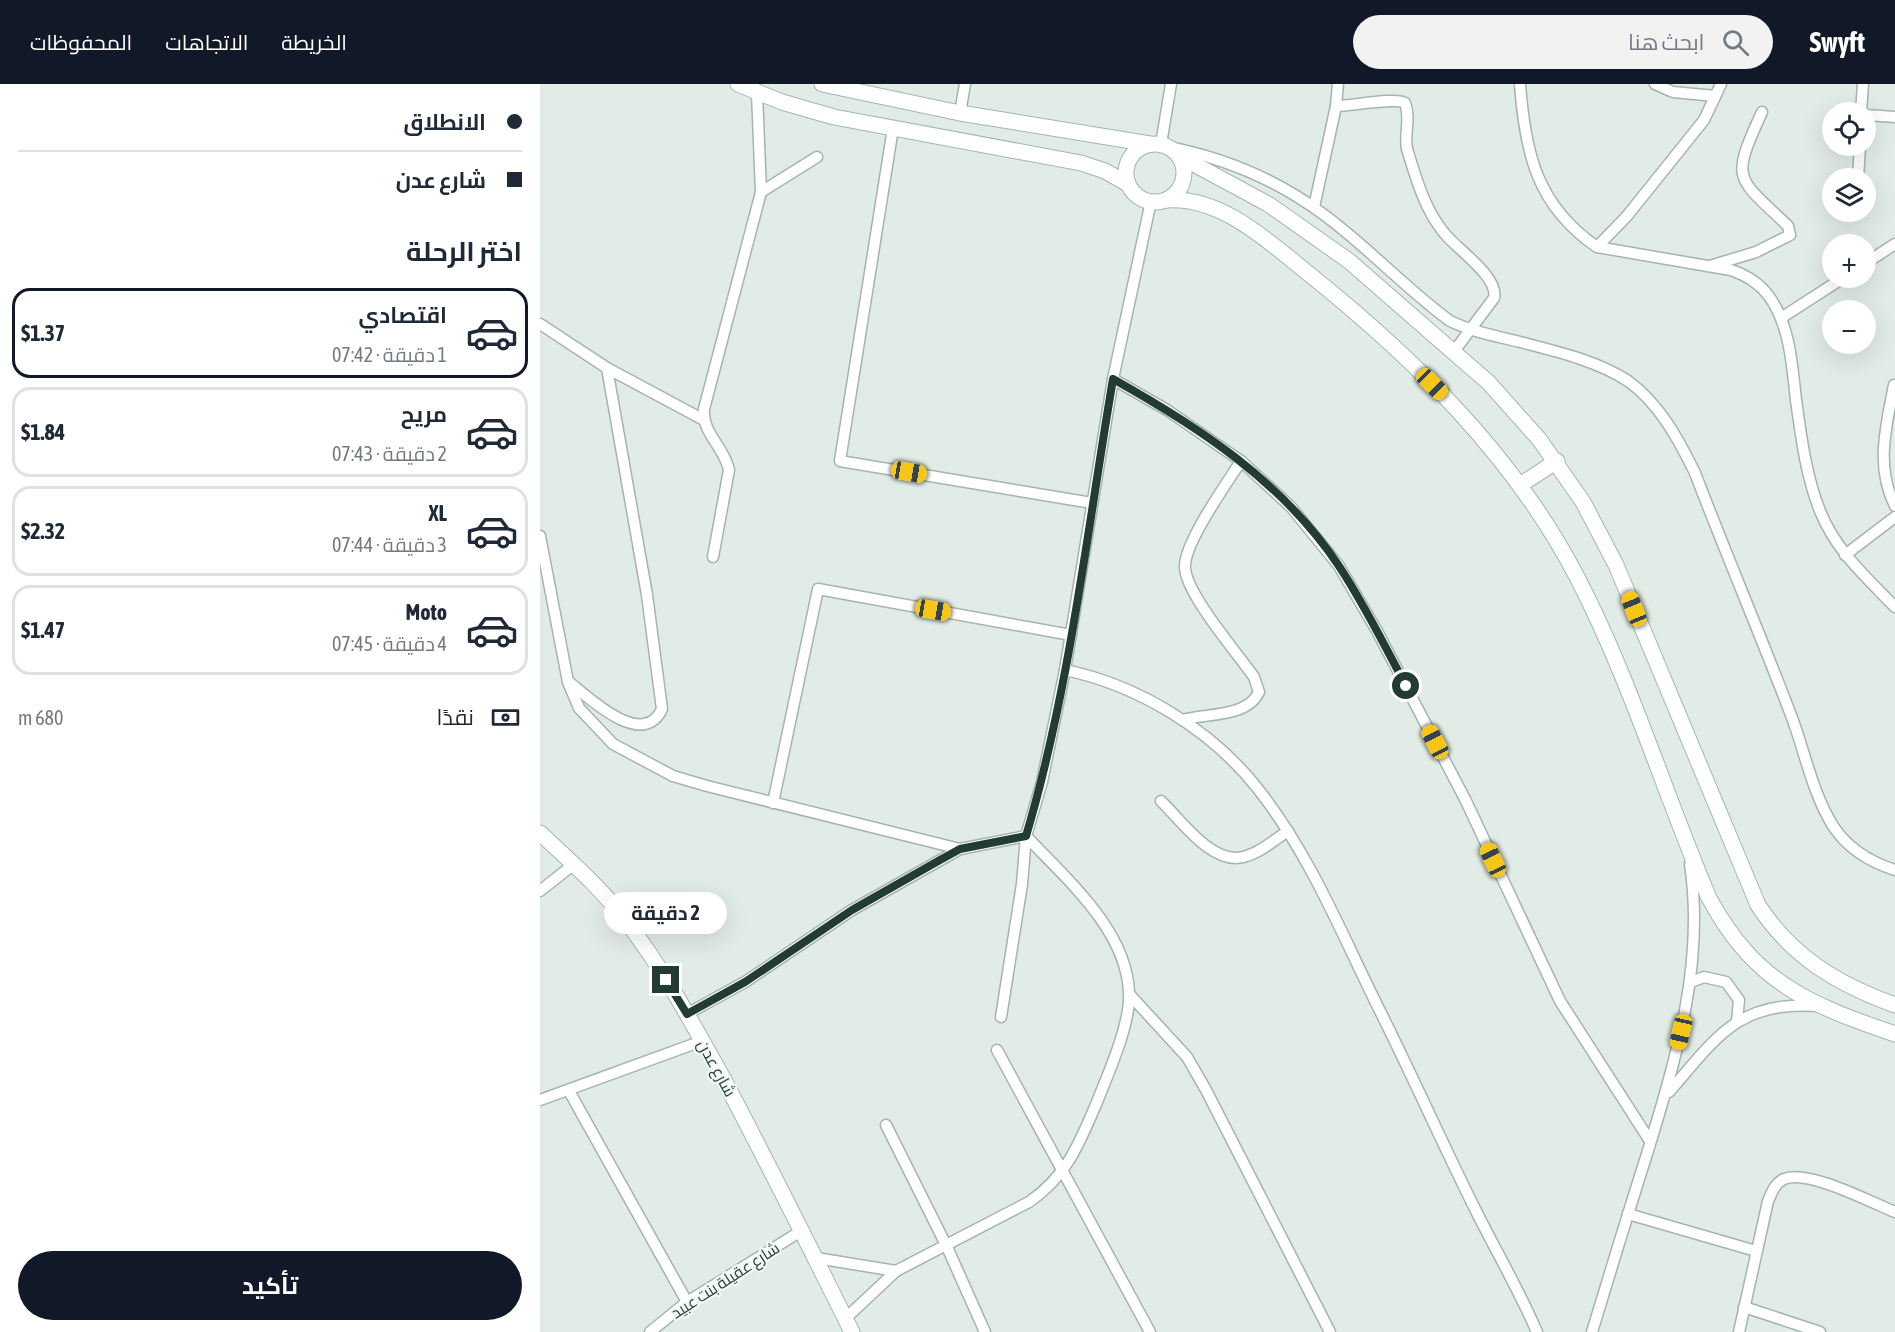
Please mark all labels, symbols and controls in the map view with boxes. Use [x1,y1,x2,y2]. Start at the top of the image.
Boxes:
search box [1353,15,1773,69]
icon: search [1719,26,1752,59]
text: Swyft [1809,26,1865,58]
text: ابحث هنا [1628,29,1704,55]
text: المحفوظات [30,30,132,54]
text: الاتجاهات [165,30,248,54]
text: الخريطة [281,30,347,54]
map controls [1822,102,1876,354]
button: locate [1822,102,1876,156]
text: الانطلاق [403,109,486,135]
text: شارع عدن [396,167,486,193]
button: layers [1822,168,1876,222]
button: + [1822,234,1876,288]
text: اختر الرحلة [406,236,522,267]
button: − [1822,300,1876,354]
text: اقتصادي [358,302,447,328]
icon: car [465,306,519,360]
text: $1.37 [21,320,65,346]
text: 1 دقيقة · 07:42 [332,343,447,366]
car [1413,365,1451,403]
text: مريح [401,401,447,427]
icon: car [465,405,519,459]
text: $1.84 [21,419,65,445]
text: 2 دقيقة · 07:43 [332,442,447,465]
car [890,460,928,484]
text: XL [429,500,447,526]
icon: car [465,504,519,558]
text: $2.32 [21,518,65,544]
text: 3 دقيقة · 07:44 [332,533,447,556]
car [1619,589,1649,629]
car [914,598,952,622]
text: Moto [405,599,447,625]
icon: car [465,603,519,657]
text: $1.47 [21,617,65,643]
text: 4 دقيقة · 07:45 [332,632,447,655]
route start [1392,672,1419,699]
icon: cash [489,701,522,734]
text: نقدًا [436,704,474,730]
text: 680 m [18,706,63,729]
car [1419,722,1451,762]
car [1477,840,1509,880]
callout: 2 دقيقة [604,893,728,935]
text: 2 دقيقة [631,901,700,924]
route end [652,966,679,993]
car [1668,1012,1694,1052]
street label: شارع عدن [692,1037,740,1101]
street label: شارع عقيلة بنت عبيد [667,1238,784,1324]
button: تأكيد [18,1251,522,1320]

